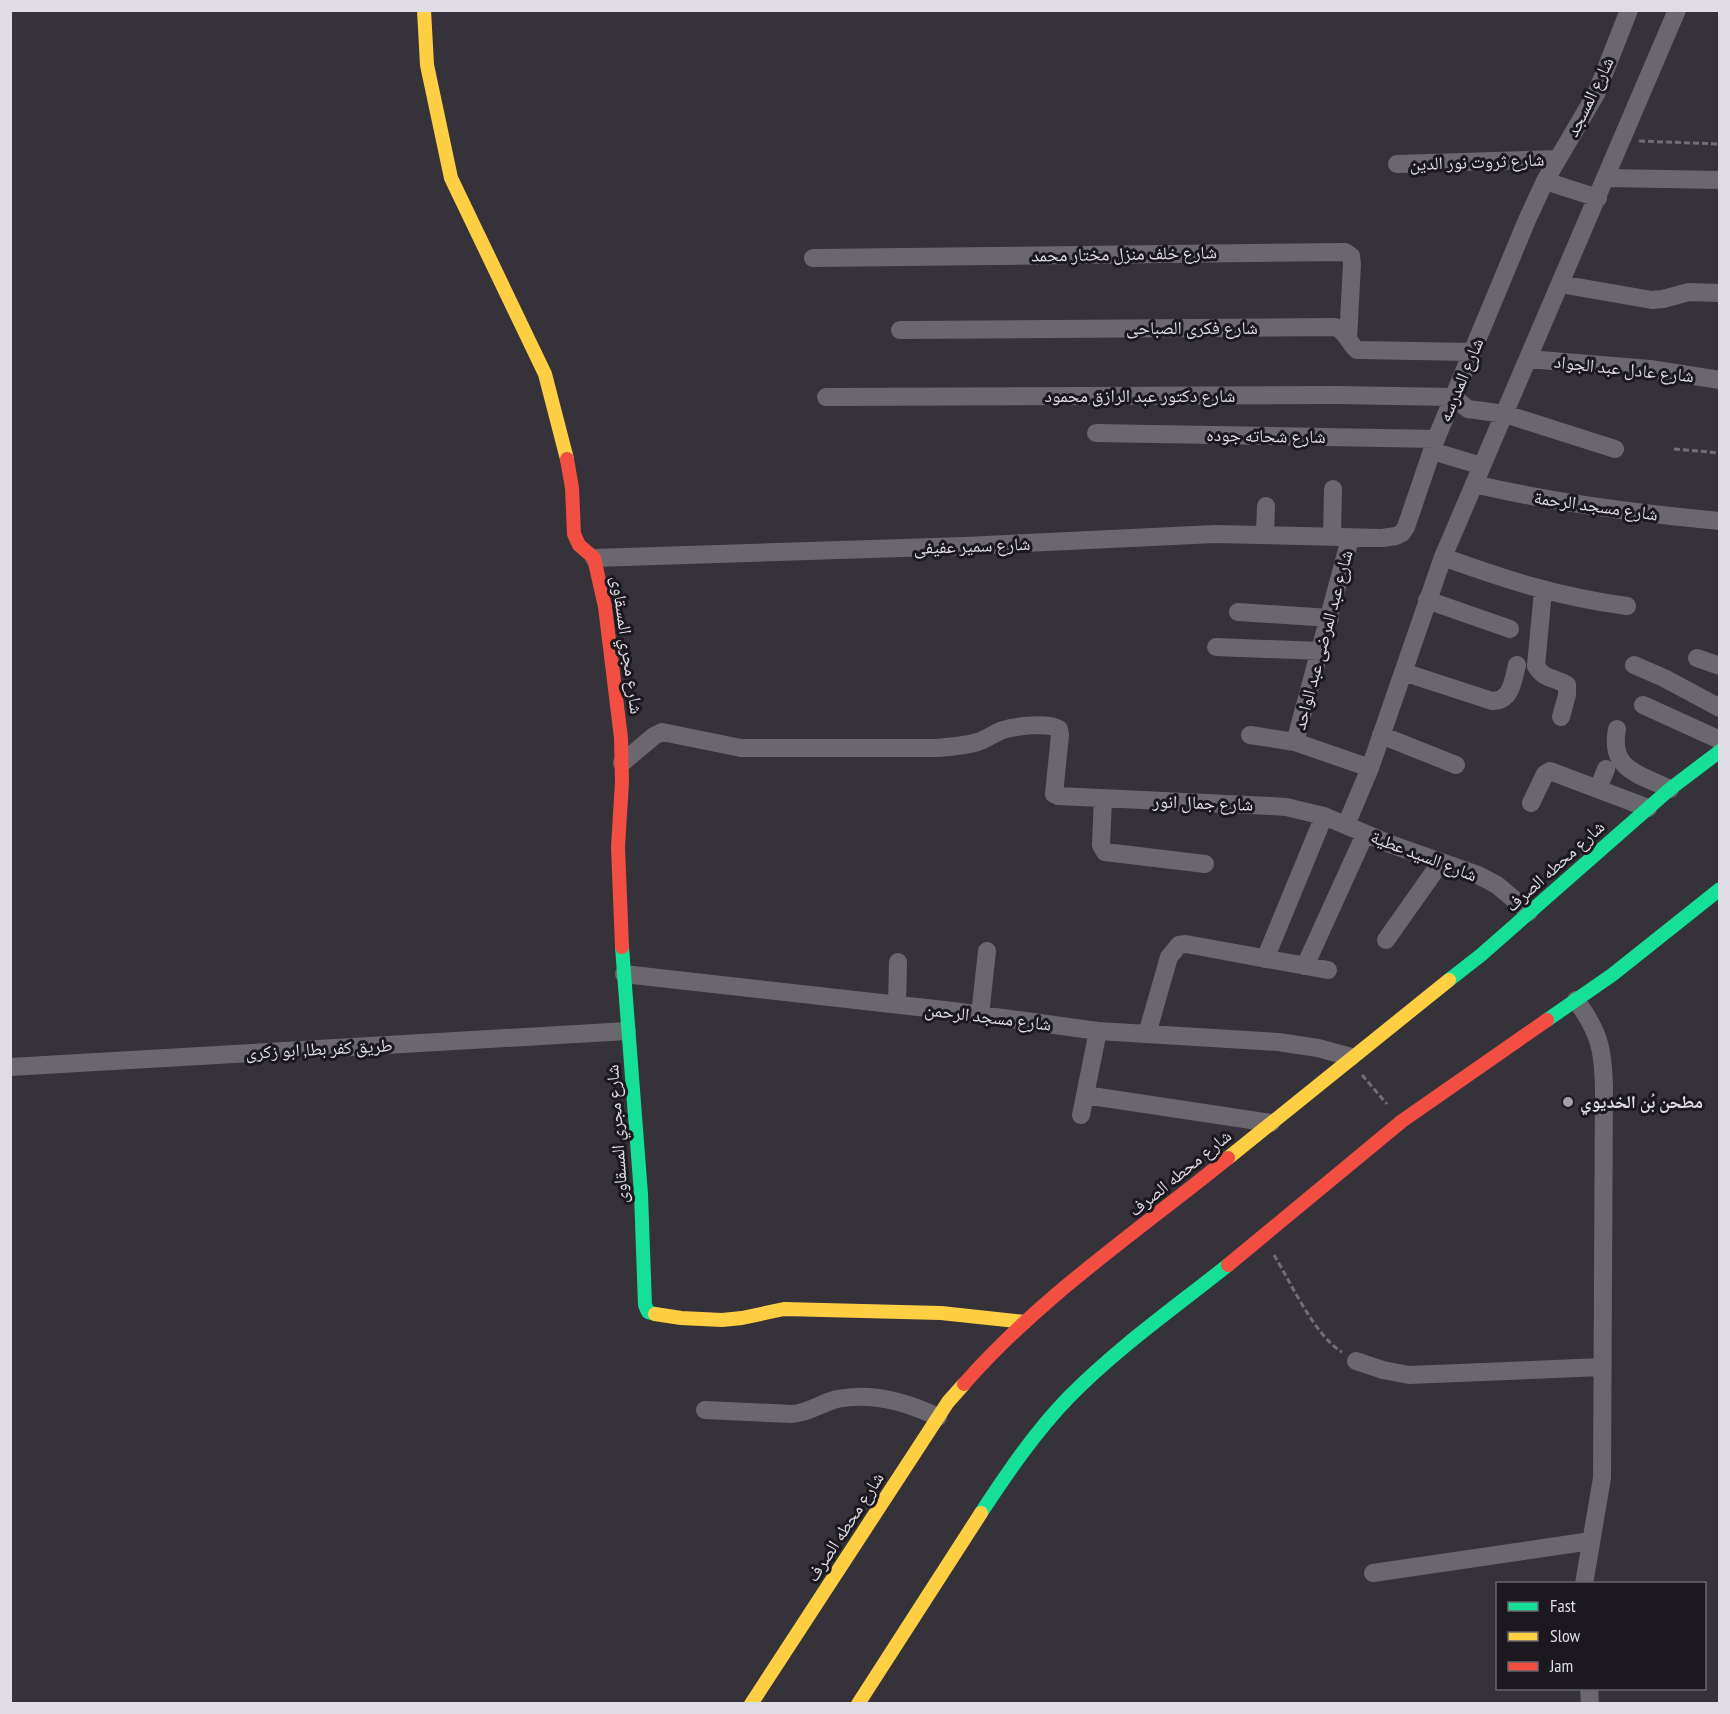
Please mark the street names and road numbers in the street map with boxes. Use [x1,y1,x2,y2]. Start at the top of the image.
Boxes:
street label: شارع المسجد [1560,53,1619,140]
street label: شارع ثروت نور الدين [1409,148,1545,175]
street label: شارع خلف منزل مختار محمد [1031,240,1217,267]
street label: شارع فكرى الصباحى [1126,316,1258,339]
street label: شارع المدرسه [1433,334,1489,425]
street label: شارع عادل عبد الجواد [1553,350,1695,387]
street label: شارع دكتور عبد الرازق محمود [1045,384,1235,407]
street label: شارع شحاته جوده [1206,423,1326,448]
street label: شارع مسجد الرحمة [1533,485,1660,526]
street label: شارع سمير عفيفى [913,532,1031,559]
street label: شارع عبد المرضى عبد الواحد [1287,547,1358,732]
street label: شارع مجري المسقاوى [603,575,649,716]
street label: شارع جمال انور [1151,789,1254,816]
street label: شارع محطه الصرف [1500,815,1609,916]
street label: شارع السيد عطية [1368,825,1481,886]
street label: شارع مسجد الرحمن [923,997,1053,1036]
street label: طريق كفر بطا, ابو زكرى [245,1033,393,1064]
street label: شارع مجري المسقاوى [600,1064,636,1204]
street label: شارع محطه الصرف [1123,1124,1236,1221]
street label: شارع محطه الصرف [801,1468,889,1586]

